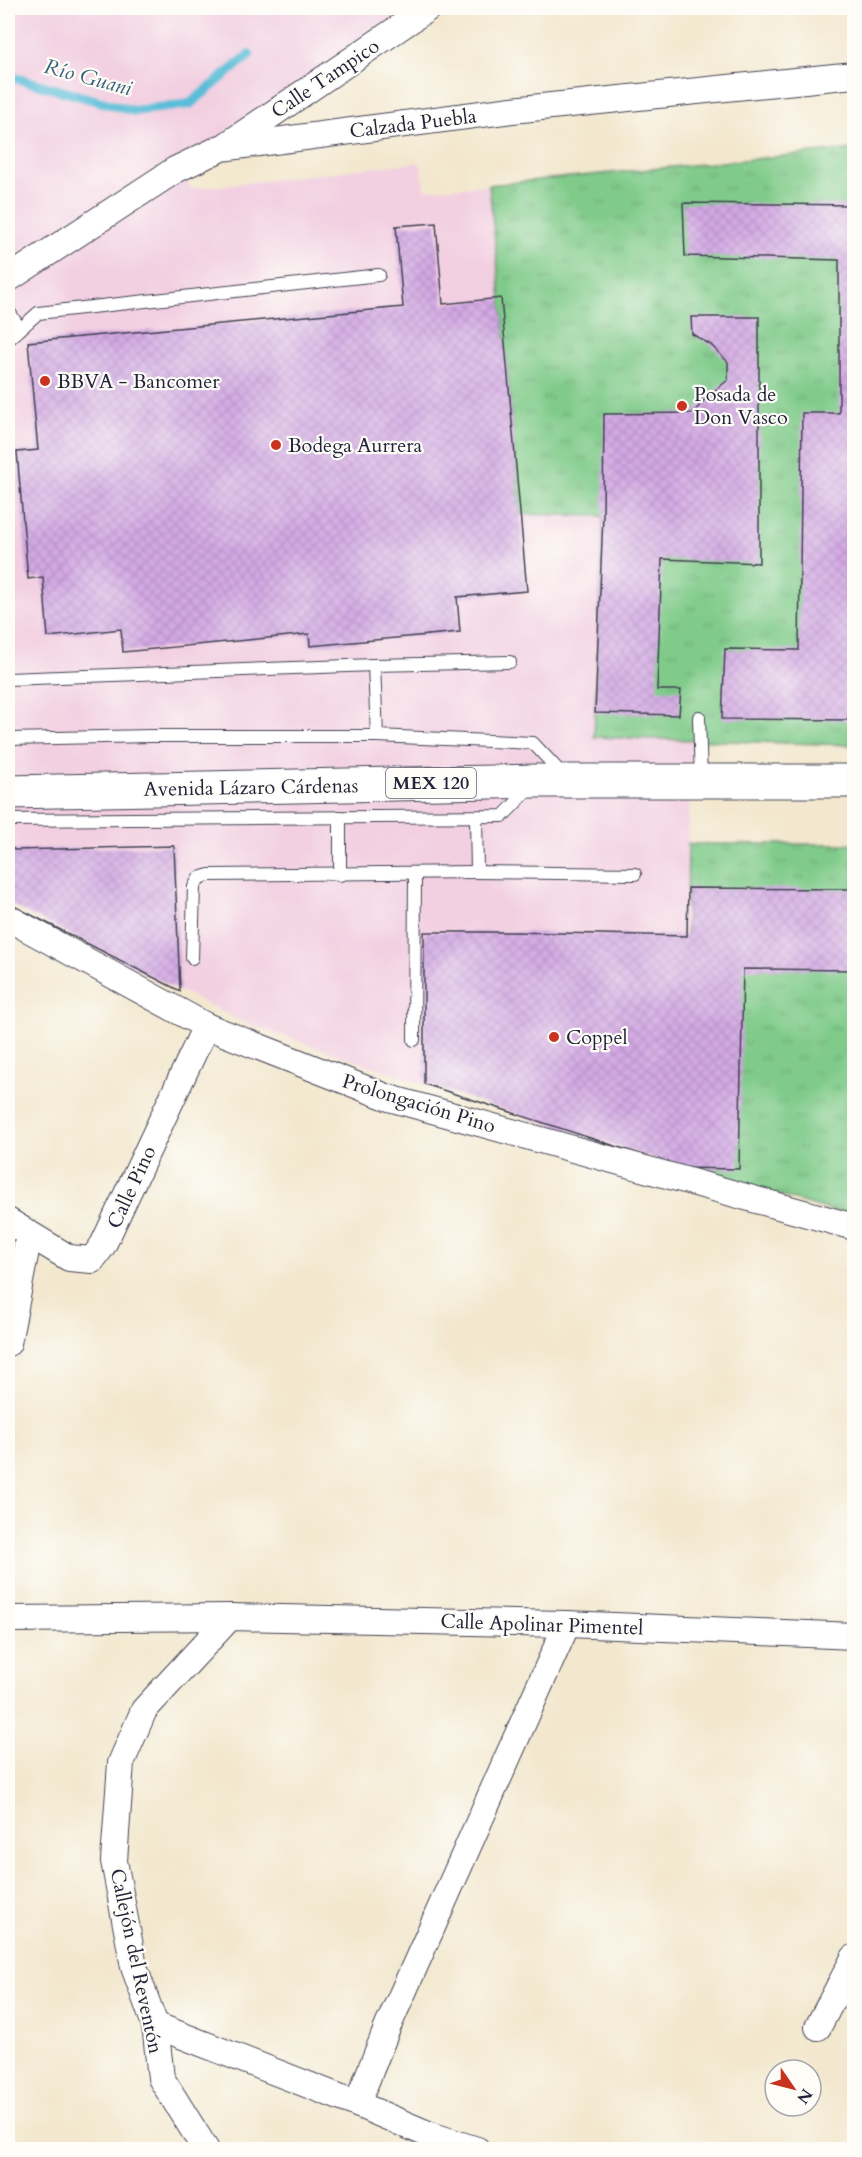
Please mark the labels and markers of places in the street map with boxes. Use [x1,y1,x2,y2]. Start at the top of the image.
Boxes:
place label: BBVA - Bancomer [57,368,220,395]
marker: BBVA - Bancomer [38,374,52,388]
place label: Posada de Don Vasco [694,381,788,431]
marker: Posada de Don Vasco [675,399,689,413]
place label: Bodega Aurrera [288,432,423,459]
marker: Bodega Aurrera [269,438,283,452]
place label: Coppel [566,1024,628,1051]
marker: Coppel [547,1030,561,1044]

